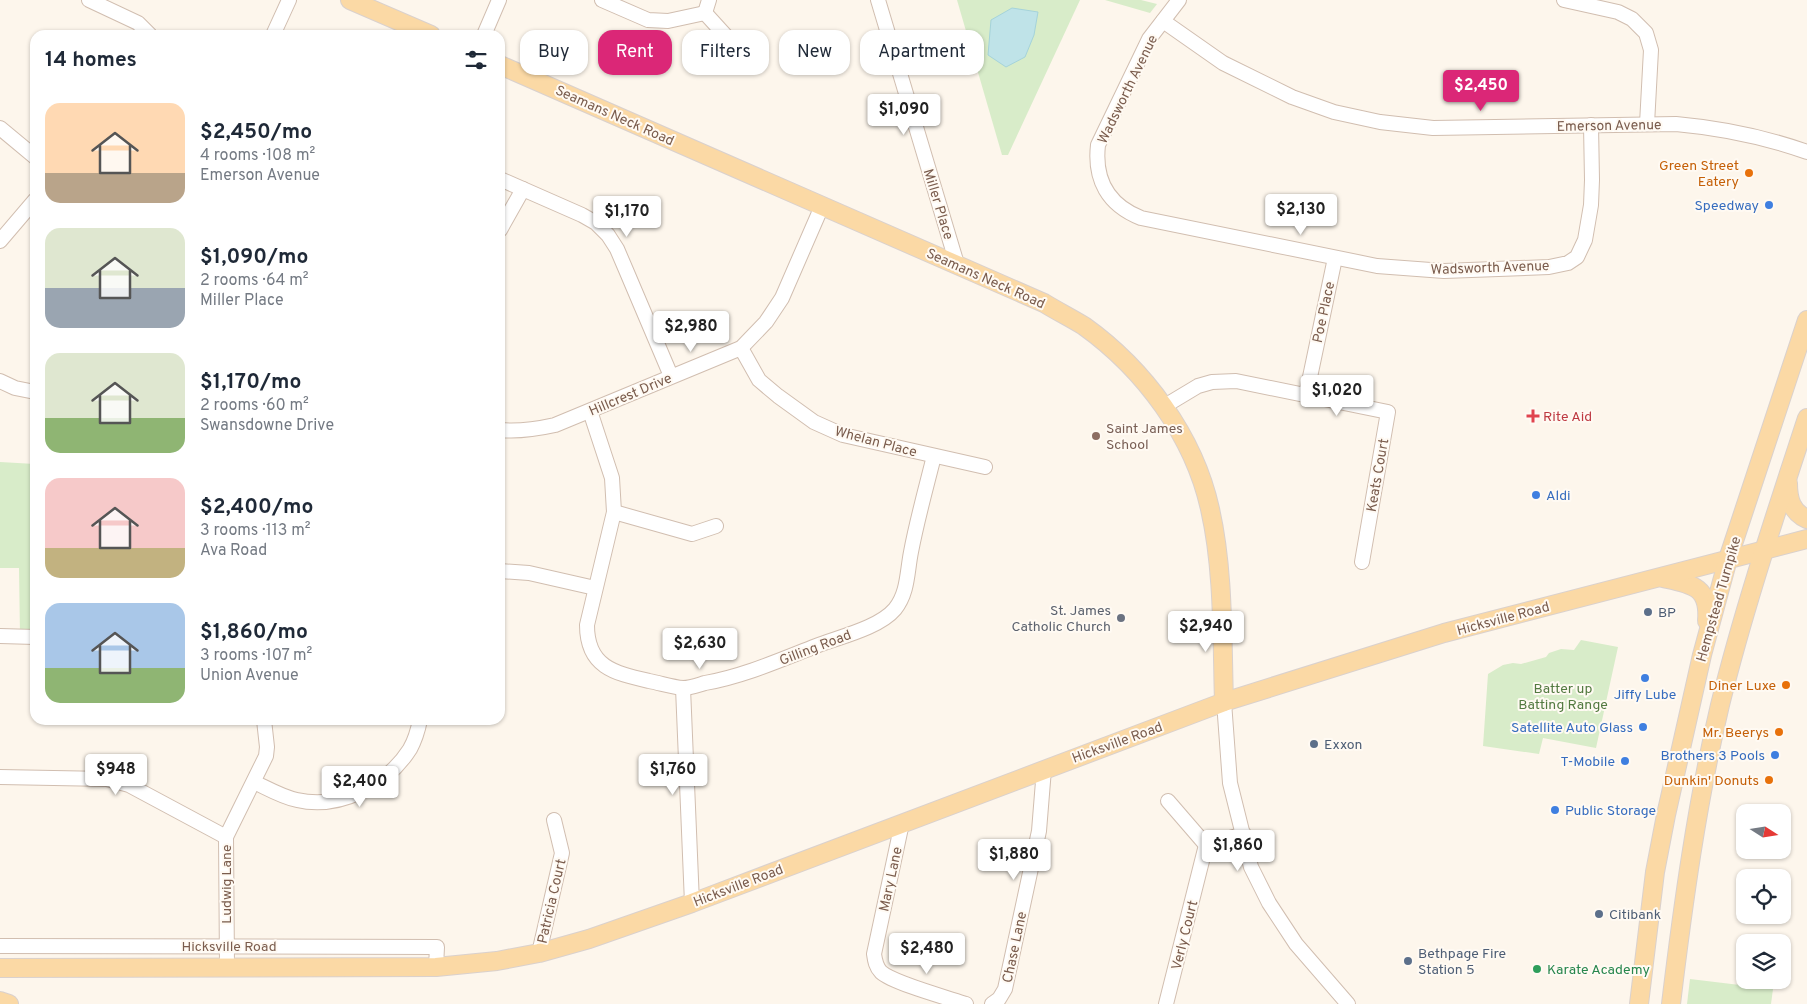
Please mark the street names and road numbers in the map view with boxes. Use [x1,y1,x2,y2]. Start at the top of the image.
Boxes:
street label: Wadsworth Avenue [1095,32,1162,147]
street label: Seamans Neck Road [552,83,676,150]
street label: Emerson Avenue [1556,117,1662,136]
street label: Miller Place [919,167,956,242]
street label: Seamans Neck Road [923,246,1047,313]
street label: Wadsworth Avenue [1430,258,1550,279]
street label: Poe Place [1310,280,1339,345]
street label: Hillcrest Drive [587,370,675,420]
street label: Whelan Place [833,423,919,462]
street label: Keats Court [1364,437,1393,513]
street label: Hempstead Turnpike [1693,535,1745,664]
street label: Hicksville Road [1455,599,1552,640]
street label: Gilling Road [777,627,854,670]
street label: Hicksville Road [1070,719,1165,768]
street label: Ludwig Lane [219,844,236,924]
street label: Mary Lane [876,845,907,913]
street label: Patricia Court [534,857,570,945]
street label: Hicksville Road [691,861,786,911]
street label: Verly Court [1169,899,1202,972]
street label: Chase Lane [1000,910,1031,985]
street label: Hicksville Road [181,939,277,956]

